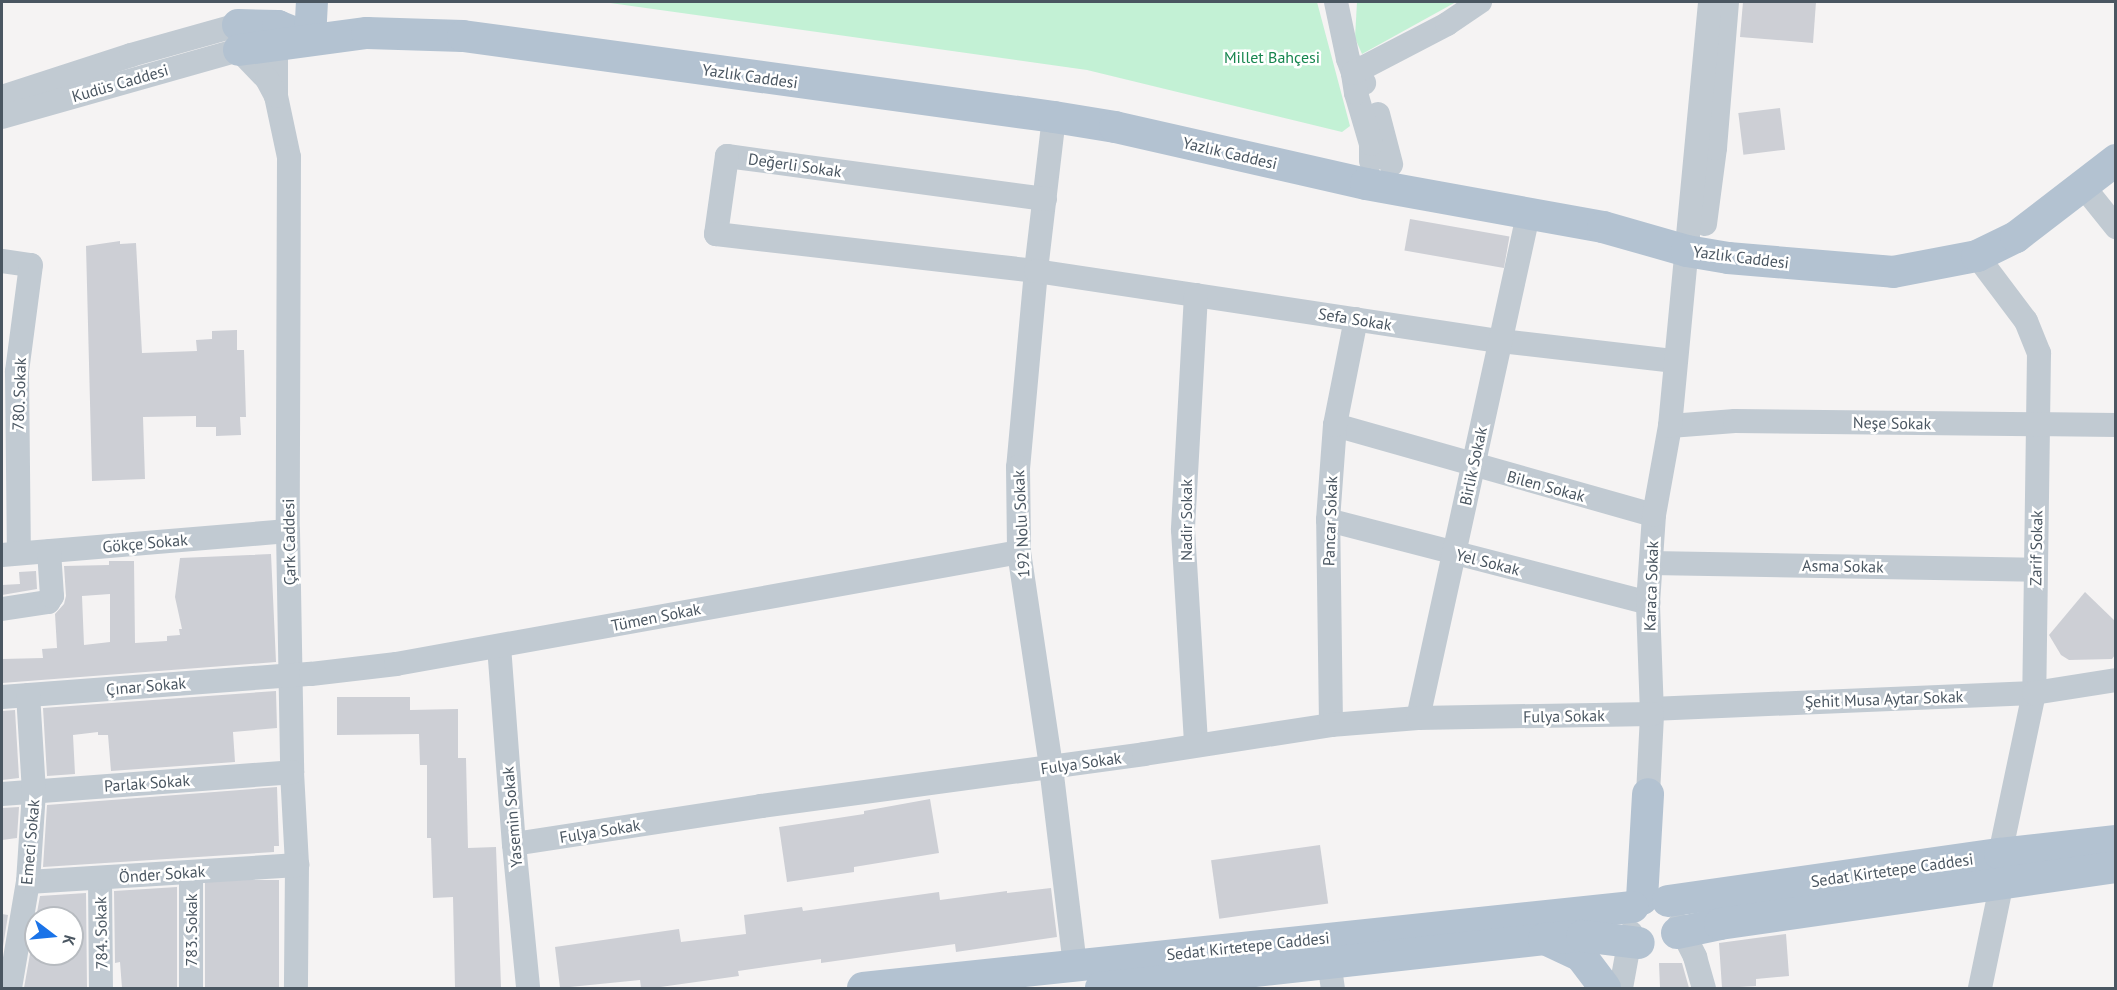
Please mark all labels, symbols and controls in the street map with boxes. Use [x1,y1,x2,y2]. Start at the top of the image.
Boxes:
park label: Millet Bahçesi [1224,47,1320,67]
street label: Kudüs Caddesi [70,60,170,106]
street label: Yazlık Caddesi [701,60,799,92]
street label: Yazlık Caddesi [1181,133,1279,173]
street label: Değerli Sokak [747,149,843,181]
street label: Yazlık Caddesi [1692,242,1790,272]
street label: Sefa Sokak [1317,304,1393,334]
street label: 780. Sokak [8,357,30,431]
street label: Neşe Sokak [1853,413,1931,433]
street label: Birlik Sokak [1455,425,1491,507]
street label: Bilen Sokak [1505,466,1587,506]
street label: 192 Nolu Sokak [1009,470,1033,578]
street label: Pancar Sokak [1319,476,1341,566]
street label: Nadir Sokak [1176,479,1196,561]
street label: Çark Caddesi [279,498,299,586]
street label: Zarif Sokak [2026,510,2046,586]
street label: Gökçe Sokak [102,530,188,556]
street label: Karaca Sokak [1640,541,1662,631]
street label: Yel Sokak [1454,545,1522,579]
street label: Asma Sokak [1802,556,1884,576]
street label: Tümen Sokak [610,599,702,635]
street label: Çınar Sokak [105,673,187,699]
street label: Şehit Musa Aytar Sokak [1804,687,1964,711]
street label: Fulya Sokak [1523,706,1605,726]
street label: Fulya Sokak [1039,748,1123,778]
street label: Yasemin Sokak [498,766,526,868]
street label: Parlak Sokak [103,770,191,796]
street label: Emeci Sokak [17,799,43,885]
street label: Fulya Sokak [558,815,642,847]
street label: Sedat Kirtetepe Caddesi [1810,849,1974,891]
street label: Önder Sokak [118,861,206,887]
street label: 783. Sokak [181,893,201,967]
street label: 784. Sokak [91,896,111,970]
north arrow [24,906,84,966]
street label: Sedat Kirtetepe Caddesi [1166,928,1330,964]
text: K [58,933,80,948]

